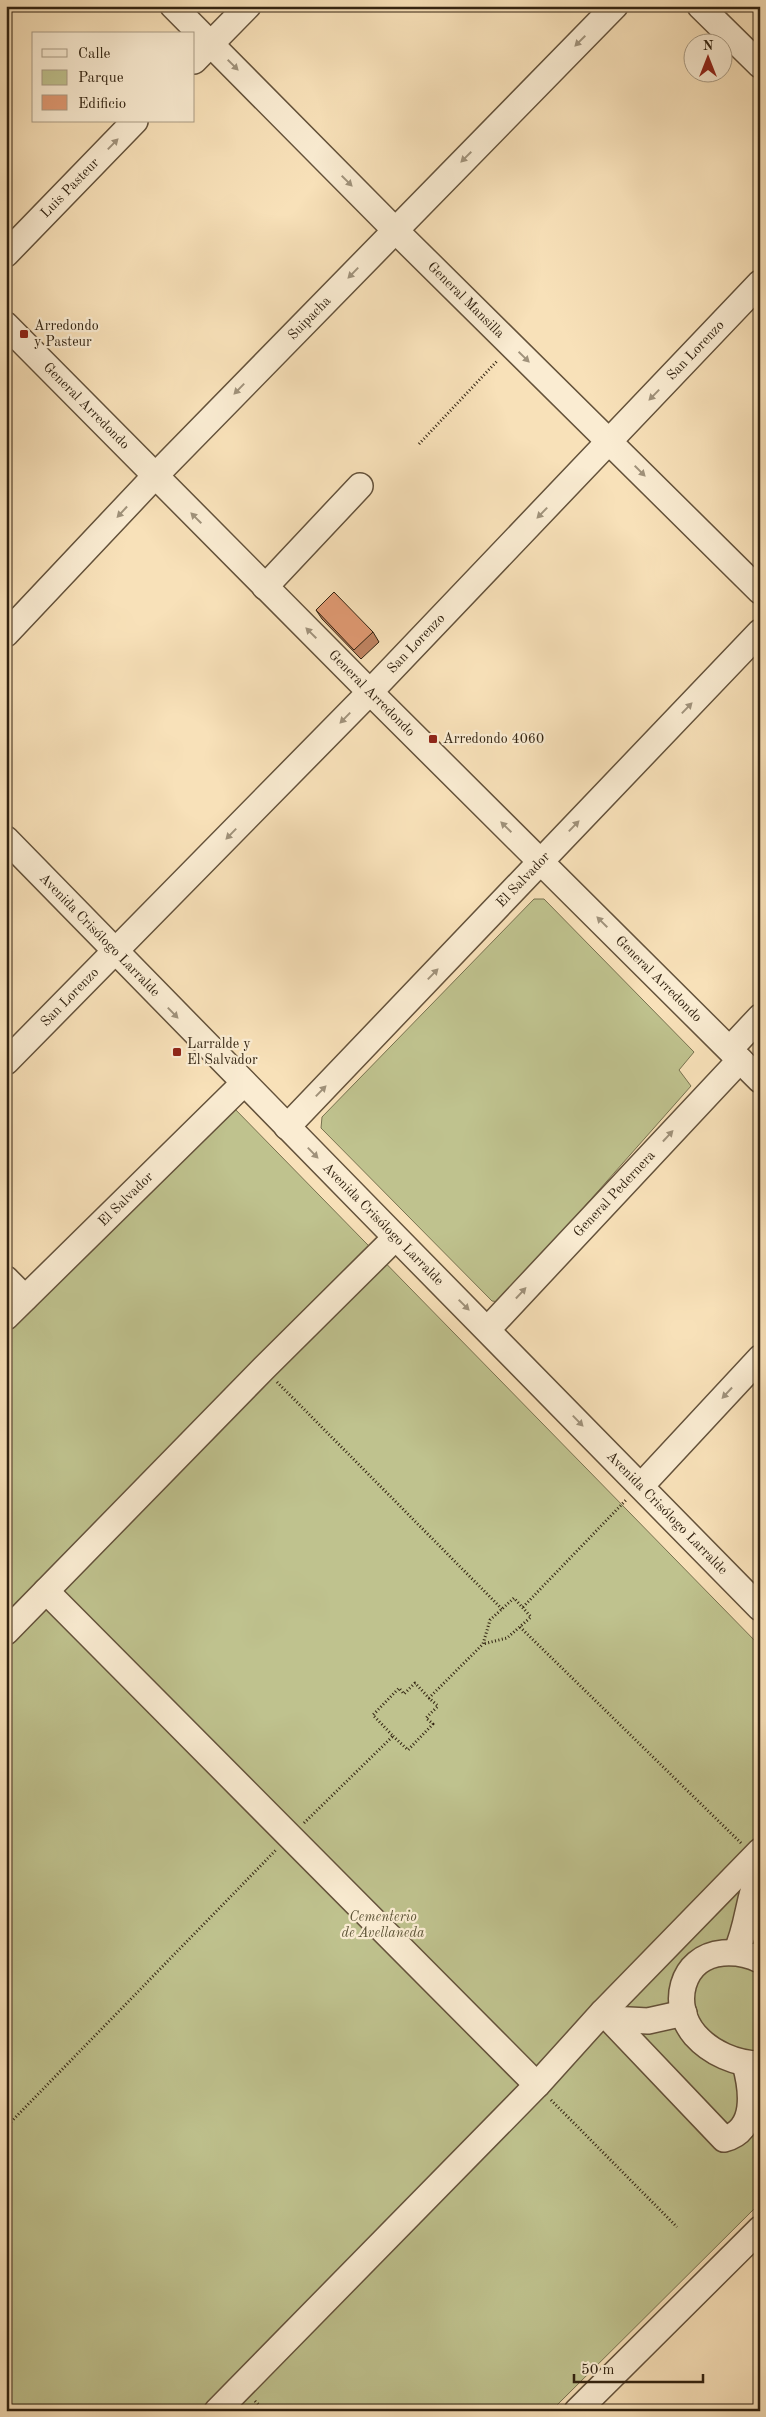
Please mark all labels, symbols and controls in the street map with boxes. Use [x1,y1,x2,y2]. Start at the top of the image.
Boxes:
legend [32,32,195,122]
north arrow [684,32,734,82]
one-way arrow [575,35,587,47]
text: N [703,39,714,53]
text: Calle [78,47,111,62]
one-way arrow [226,59,238,71]
text: Parque [78,71,124,86]
text: Edificio [78,97,126,112]
one-way arrow [107,138,119,150]
one-way arrow [461,151,473,163]
street label: Luis Pasteur [38,155,102,221]
one-way arrow [341,175,353,187]
street label: General Mansilla [425,259,507,341]
one-way arrow [347,267,359,279]
street label: Suipacha [285,294,334,343]
street label: San Lorenzo [664,318,727,383]
place label: Arredondo y Pasteur [34,319,99,349]
marker: Arredondo y Pasteur [18,328,30,340]
one-way arrow [518,351,530,363]
street label: General Arredondo [41,360,132,452]
one-way arrow [234,383,246,395]
one-way arrow [648,389,660,401]
one-way arrow [634,465,646,477]
one-way arrow [116,505,128,517]
one-way arrow [536,506,548,518]
one-way arrow [190,512,202,524]
street label: San Lorenzo [385,611,448,676]
one-way arrow [305,627,317,639]
street label: General Arredondo [326,647,417,739]
one-way arrow [681,703,693,715]
one-way arrow [339,712,351,724]
place label: Arredondo 4060 [443,732,544,746]
marker: Arredondo 4060 [427,733,439,745]
one-way arrow [568,820,580,832]
one-way arrow [500,821,512,833]
one-way arrow [225,828,237,840]
street label: El Salvador [494,849,553,910]
street label: Avenida Crisólogo Larralde [37,871,162,999]
one-way arrow [596,916,608,928]
street label: General Arredondo [613,933,705,1025]
street label: San Lorenzo [38,965,102,1029]
one-way arrow [427,968,439,980]
one-way arrow [167,1006,179,1018]
place label: Larralde y El Salvador [187,1037,258,1067]
marker: Larralde y El Salvador [171,1046,183,1058]
one-way arrow [315,1086,327,1098]
one-way arrow [662,1131,674,1143]
one-way arrow [307,1147,319,1159]
street label: General Pedernera [571,1148,658,1240]
street label: Avenida Crisólogo Larralde [320,1160,446,1288]
street label: El Salvador [96,1169,156,1229]
one-way arrow [515,1288,527,1300]
one-way arrow [458,1299,470,1311]
one-way arrow [721,1387,733,1399]
one-way arrow [572,1415,584,1427]
street label: Avenida Crisólogo Larralde [604,1449,730,1577]
park label: Cementerio de Avellaneda [341,1910,425,1940]
scale bar [574,2352,702,2384]
text: 50 m [581,2363,615,2378]

